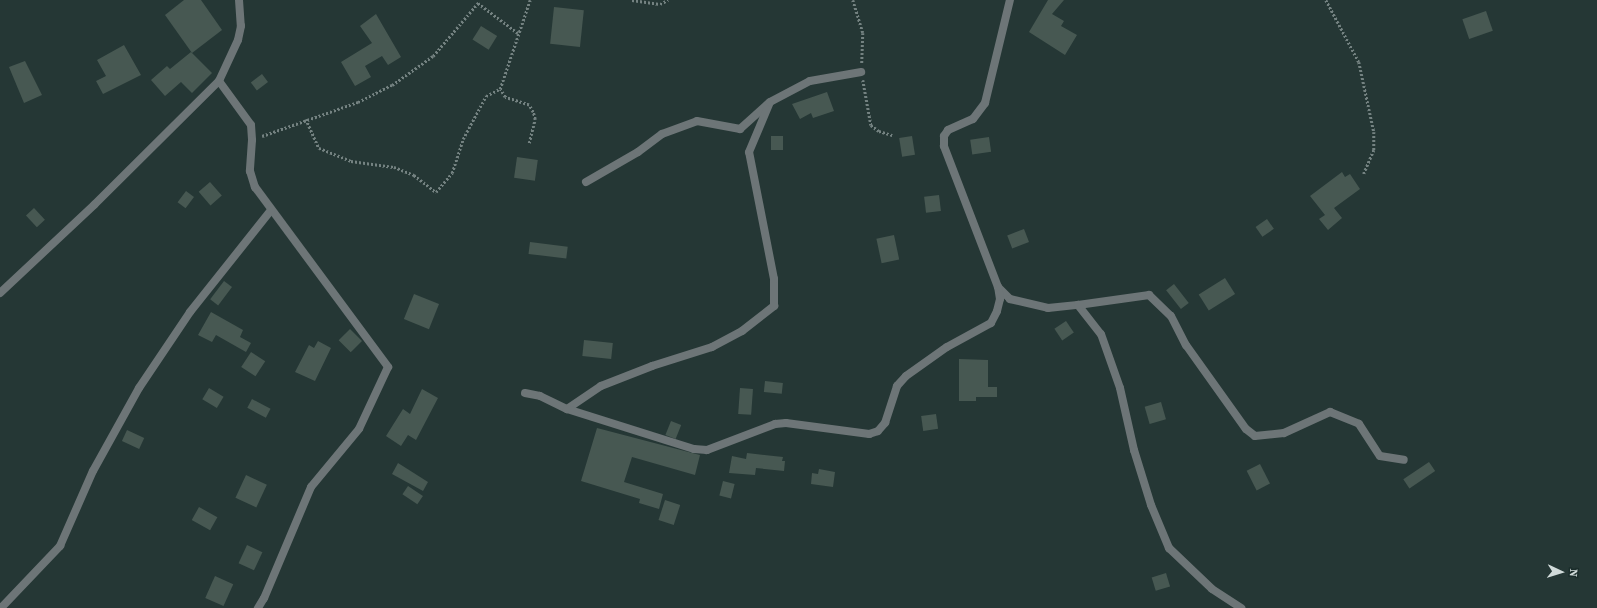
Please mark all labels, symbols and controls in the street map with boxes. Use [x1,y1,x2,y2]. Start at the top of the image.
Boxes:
north arrow [1541,552,1581,592]
text: N [1566,568,1581,577]

